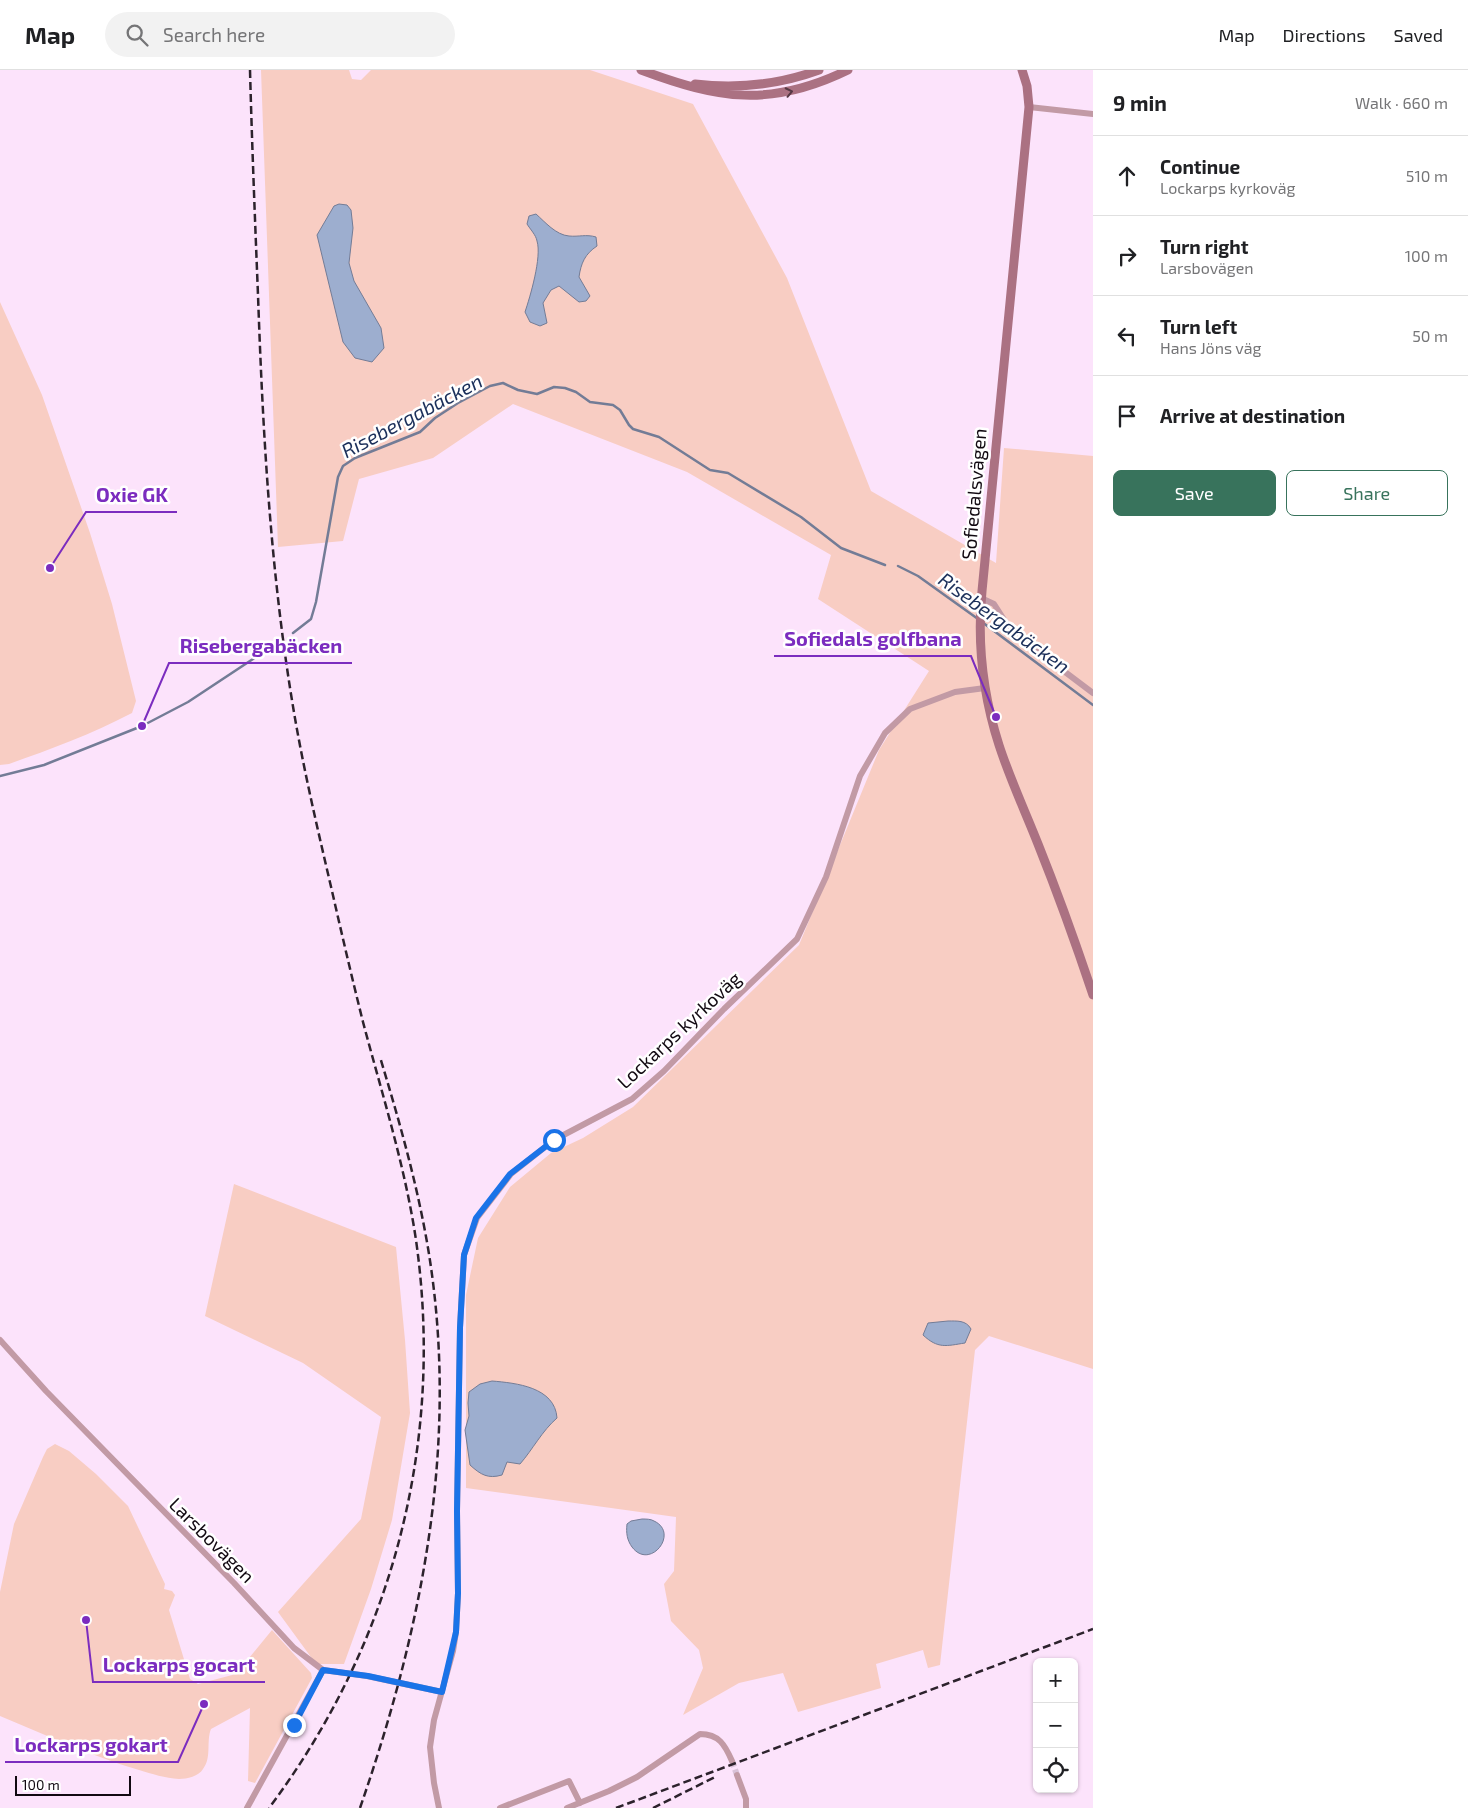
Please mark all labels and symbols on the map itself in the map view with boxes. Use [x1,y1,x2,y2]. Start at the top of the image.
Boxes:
one-way arrow [785,87,794,97]
water label: Risebergabäcken [337,368,486,462]
street label: Sofiedalsvägen [956,427,991,561]
callout: Oxie GK [86,477,177,512]
text: Oxie GK [96,482,168,506]
water label: Risebergabäcken [934,567,1075,678]
callout: Sofiedals golfbana [774,621,971,656]
text: Sofiedals golfbana [784,626,962,650]
callout: Risebergabäcken [169,628,352,663]
text: Risebergabäcken [180,633,342,657]
street label: Lockarps kyrkoväg [612,966,746,1093]
route start [543,1129,566,1152]
street label: Larsbovägen [165,1492,260,1587]
callout: Lockarps gocart [93,1647,265,1682]
text: Lockarps gocart [103,1652,255,1676]
route end [283,1714,306,1737]
callout: Lockarps gokart [5,1727,178,1762]
text: Lockarps gokart [14,1732,168,1756]
scale bar [15,1773,131,1796]

